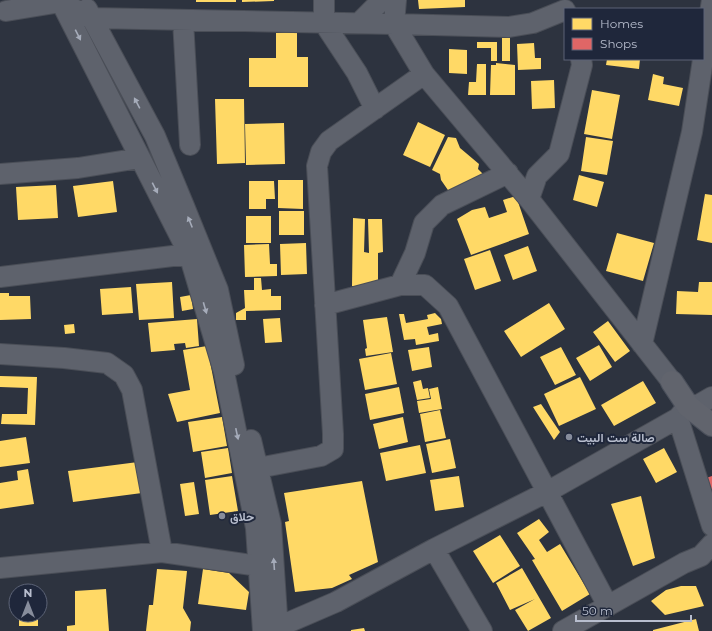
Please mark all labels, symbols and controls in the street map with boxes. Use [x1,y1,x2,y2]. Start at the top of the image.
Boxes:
legend [564,8,704,60]
text: Homes [600,16,643,31]
one-way arrow [75,29,81,41]
text: Shops [600,36,637,51]
one-way arrow [134,97,140,109]
one-way arrow [152,183,159,194]
one-way arrow [187,215,193,227]
one-way arrow [202,302,208,314]
one-way arrow [234,428,240,440]
place label: صالة ست البيت [577,430,655,445]
marker: صالة ست البيت [564,432,574,442]
place label: حلاق [230,509,254,524]
marker: حلاق [217,511,227,521]
one-way arrow [271,558,278,570]
north arrow [8,583,48,623]
text: N [24,586,32,600]
scale bar [576,597,691,623]
text: 50 m [582,603,613,618]

